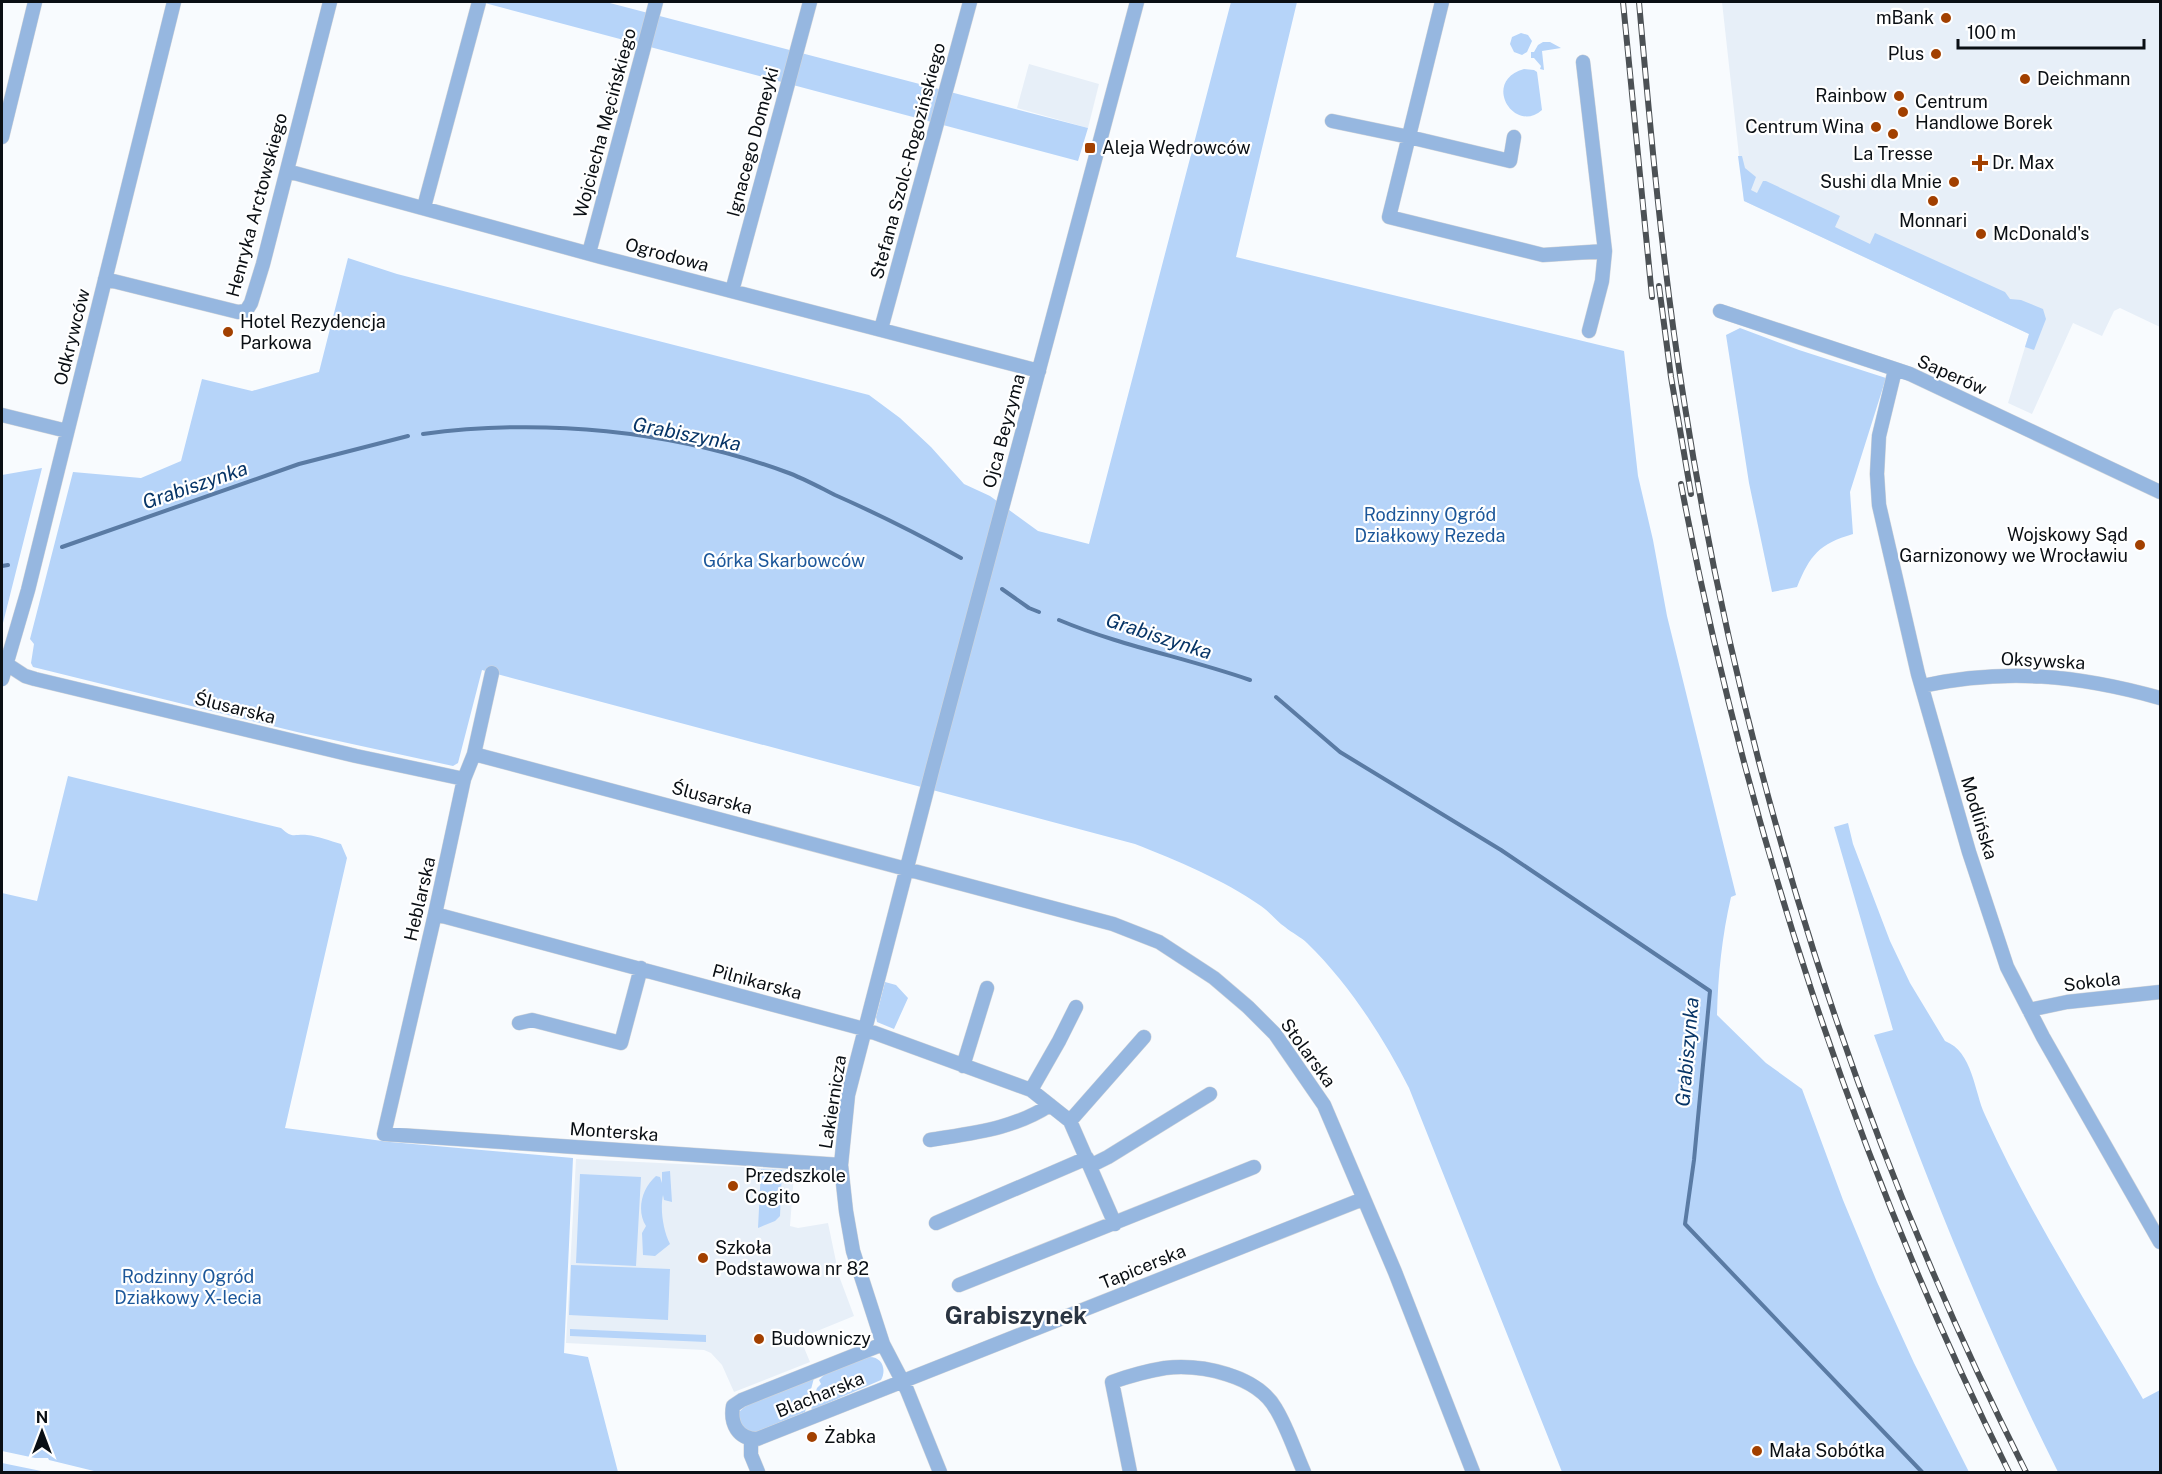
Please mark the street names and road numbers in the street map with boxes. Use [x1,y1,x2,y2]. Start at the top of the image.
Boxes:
street label: Wojciecha Męcińskiego [569,26,640,220]
street label: Stefana Szolc-Rogozińskiego [866,40,949,281]
street label: Ignacego Domeyki [722,65,783,219]
street label: Henryka Arctowskiego [222,110,291,299]
street label: Ogrodowa [623,233,711,276]
street label: Odkrywców [49,286,94,387]
street label: Saperów [1914,350,1990,399]
street label: Ojca Beyzyma [978,371,1029,490]
street label: Oksywska [2000,648,2086,673]
street label: Ślusarska [192,686,278,728]
street label: Modlińska [1957,774,2002,862]
street label: Ślusarska [669,776,755,818]
street label: Heblarska [400,855,439,943]
street label: Pilnikarska [710,959,804,1004]
street label: Sokola [2062,968,2122,995]
street label: Stolarska [1276,1014,1340,1091]
street label: Lakiernicza [815,1053,850,1150]
street label: Monterska [569,1118,659,1145]
street label: Tapicerska [1097,1240,1189,1293]
street label: Blacharska [773,1367,867,1422]

